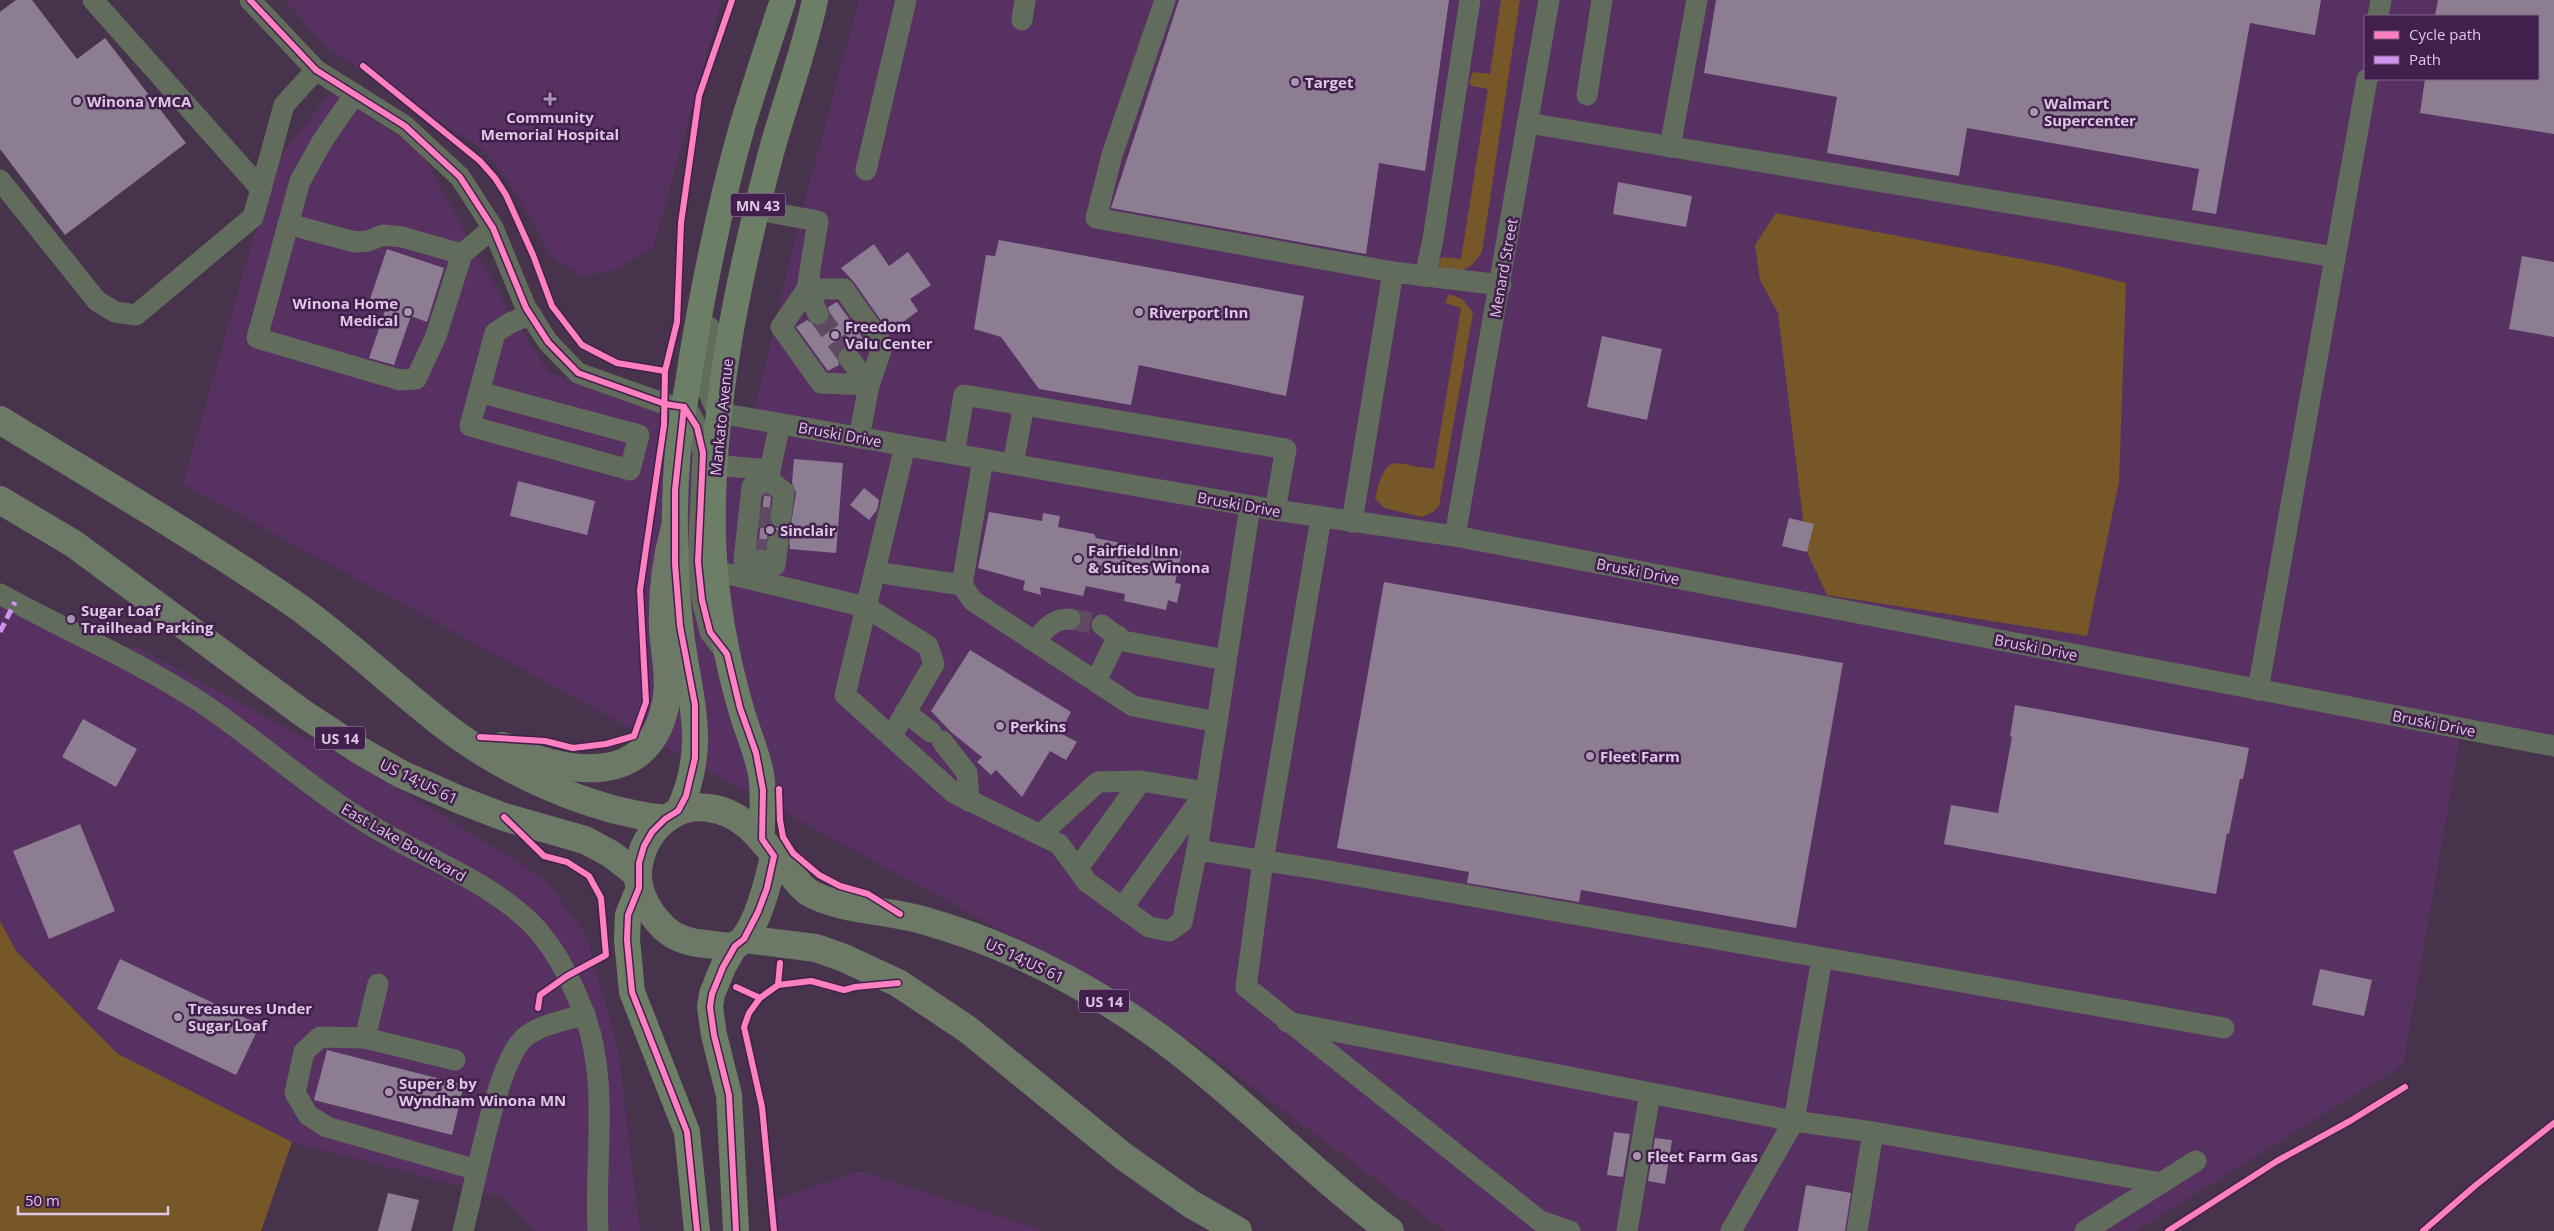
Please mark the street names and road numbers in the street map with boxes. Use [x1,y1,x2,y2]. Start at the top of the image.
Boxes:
road number: MN 43 [730,194,786,216]
street label: Menard Street [1484,217,1522,319]
street label: Mankato Avenue [705,357,737,477]
street label: Bruski Drive [797,417,883,451]
street label: Bruski Drive [1196,487,1282,521]
street label: Bruski Drive [1595,553,1681,589]
street label: Bruski Drive [1993,629,2079,665]
street label: Bruski Drive [2391,705,2477,741]
road number: US 14 [315,726,365,750]
street label: US 14;US 61 [377,754,461,808]
street label: East Lake Boulevard [338,798,470,886]
street label: US 14;US 61 [983,933,1067,987]
road number: US 14 [1079,989,1129,1012]

